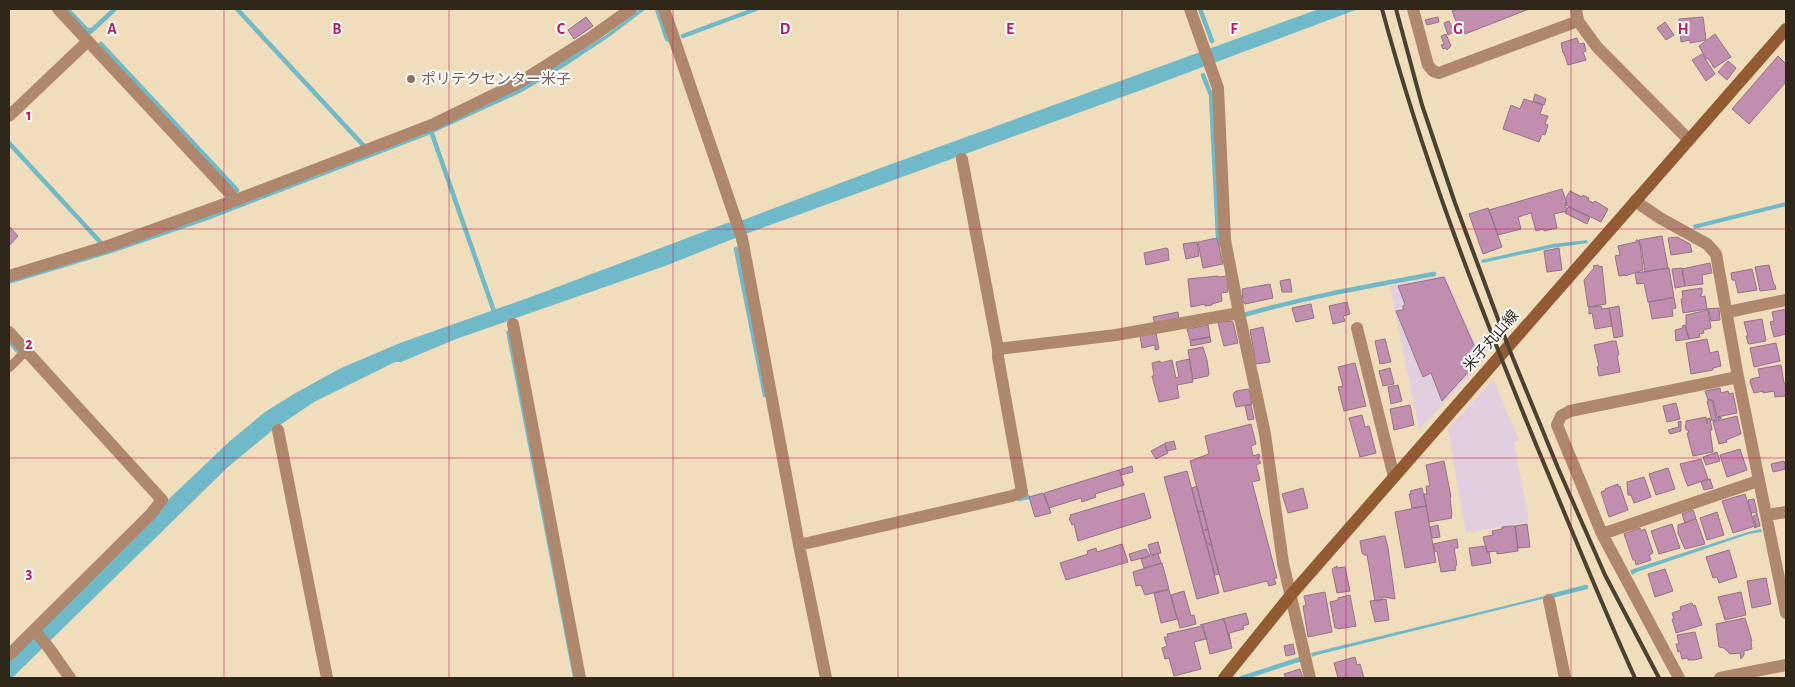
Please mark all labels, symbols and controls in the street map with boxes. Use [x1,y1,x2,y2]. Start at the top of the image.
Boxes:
text: A [107,21,117,37]
text: B [332,21,342,37]
text: C [557,21,566,37]
text: D [780,21,791,37]
text: E [1006,21,1014,37]
text: F [1230,21,1238,37]
text: G [1453,21,1463,37]
text: H [1677,21,1689,37]
place label: ポリテクセンター米子 [421,71,571,87]
marker: ポリテクセンター米子 [405,73,417,85]
text: 1 [26,107,32,123]
street label: 米子丸山線 [1460,307,1521,374]
text: 2 [25,336,33,352]
text: 3 [26,565,33,581]

